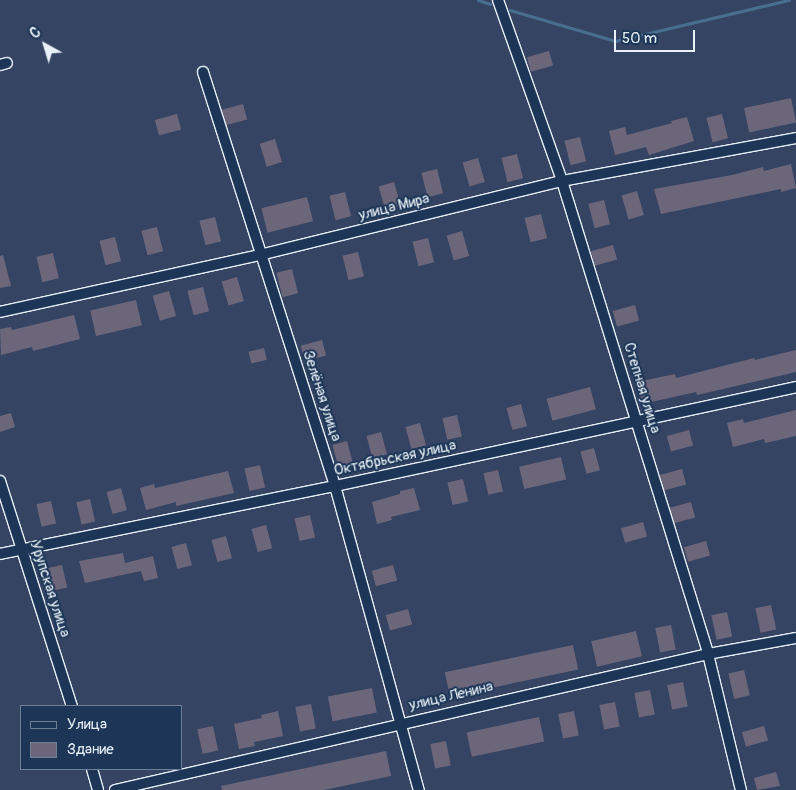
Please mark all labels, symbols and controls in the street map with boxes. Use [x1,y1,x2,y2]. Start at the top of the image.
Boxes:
north arrow [20,20,70,70]
scale bar [616,20,697,52]
text: С [27,24,44,42]
text: 50 m [622,29,657,48]
street label: улица Мира [357,190,431,224]
street label: Степная улица [620,340,664,436]
street label: Зелёная улица [299,348,345,444]
street label: Октябрьская улица [332,436,458,480]
street label: Урупская улица [26,539,74,639]
street label: улица Ленина [407,678,495,714]
legend [20,705,182,770]
text: Улица [67,715,107,734]
text: Здание [67,740,114,759]

